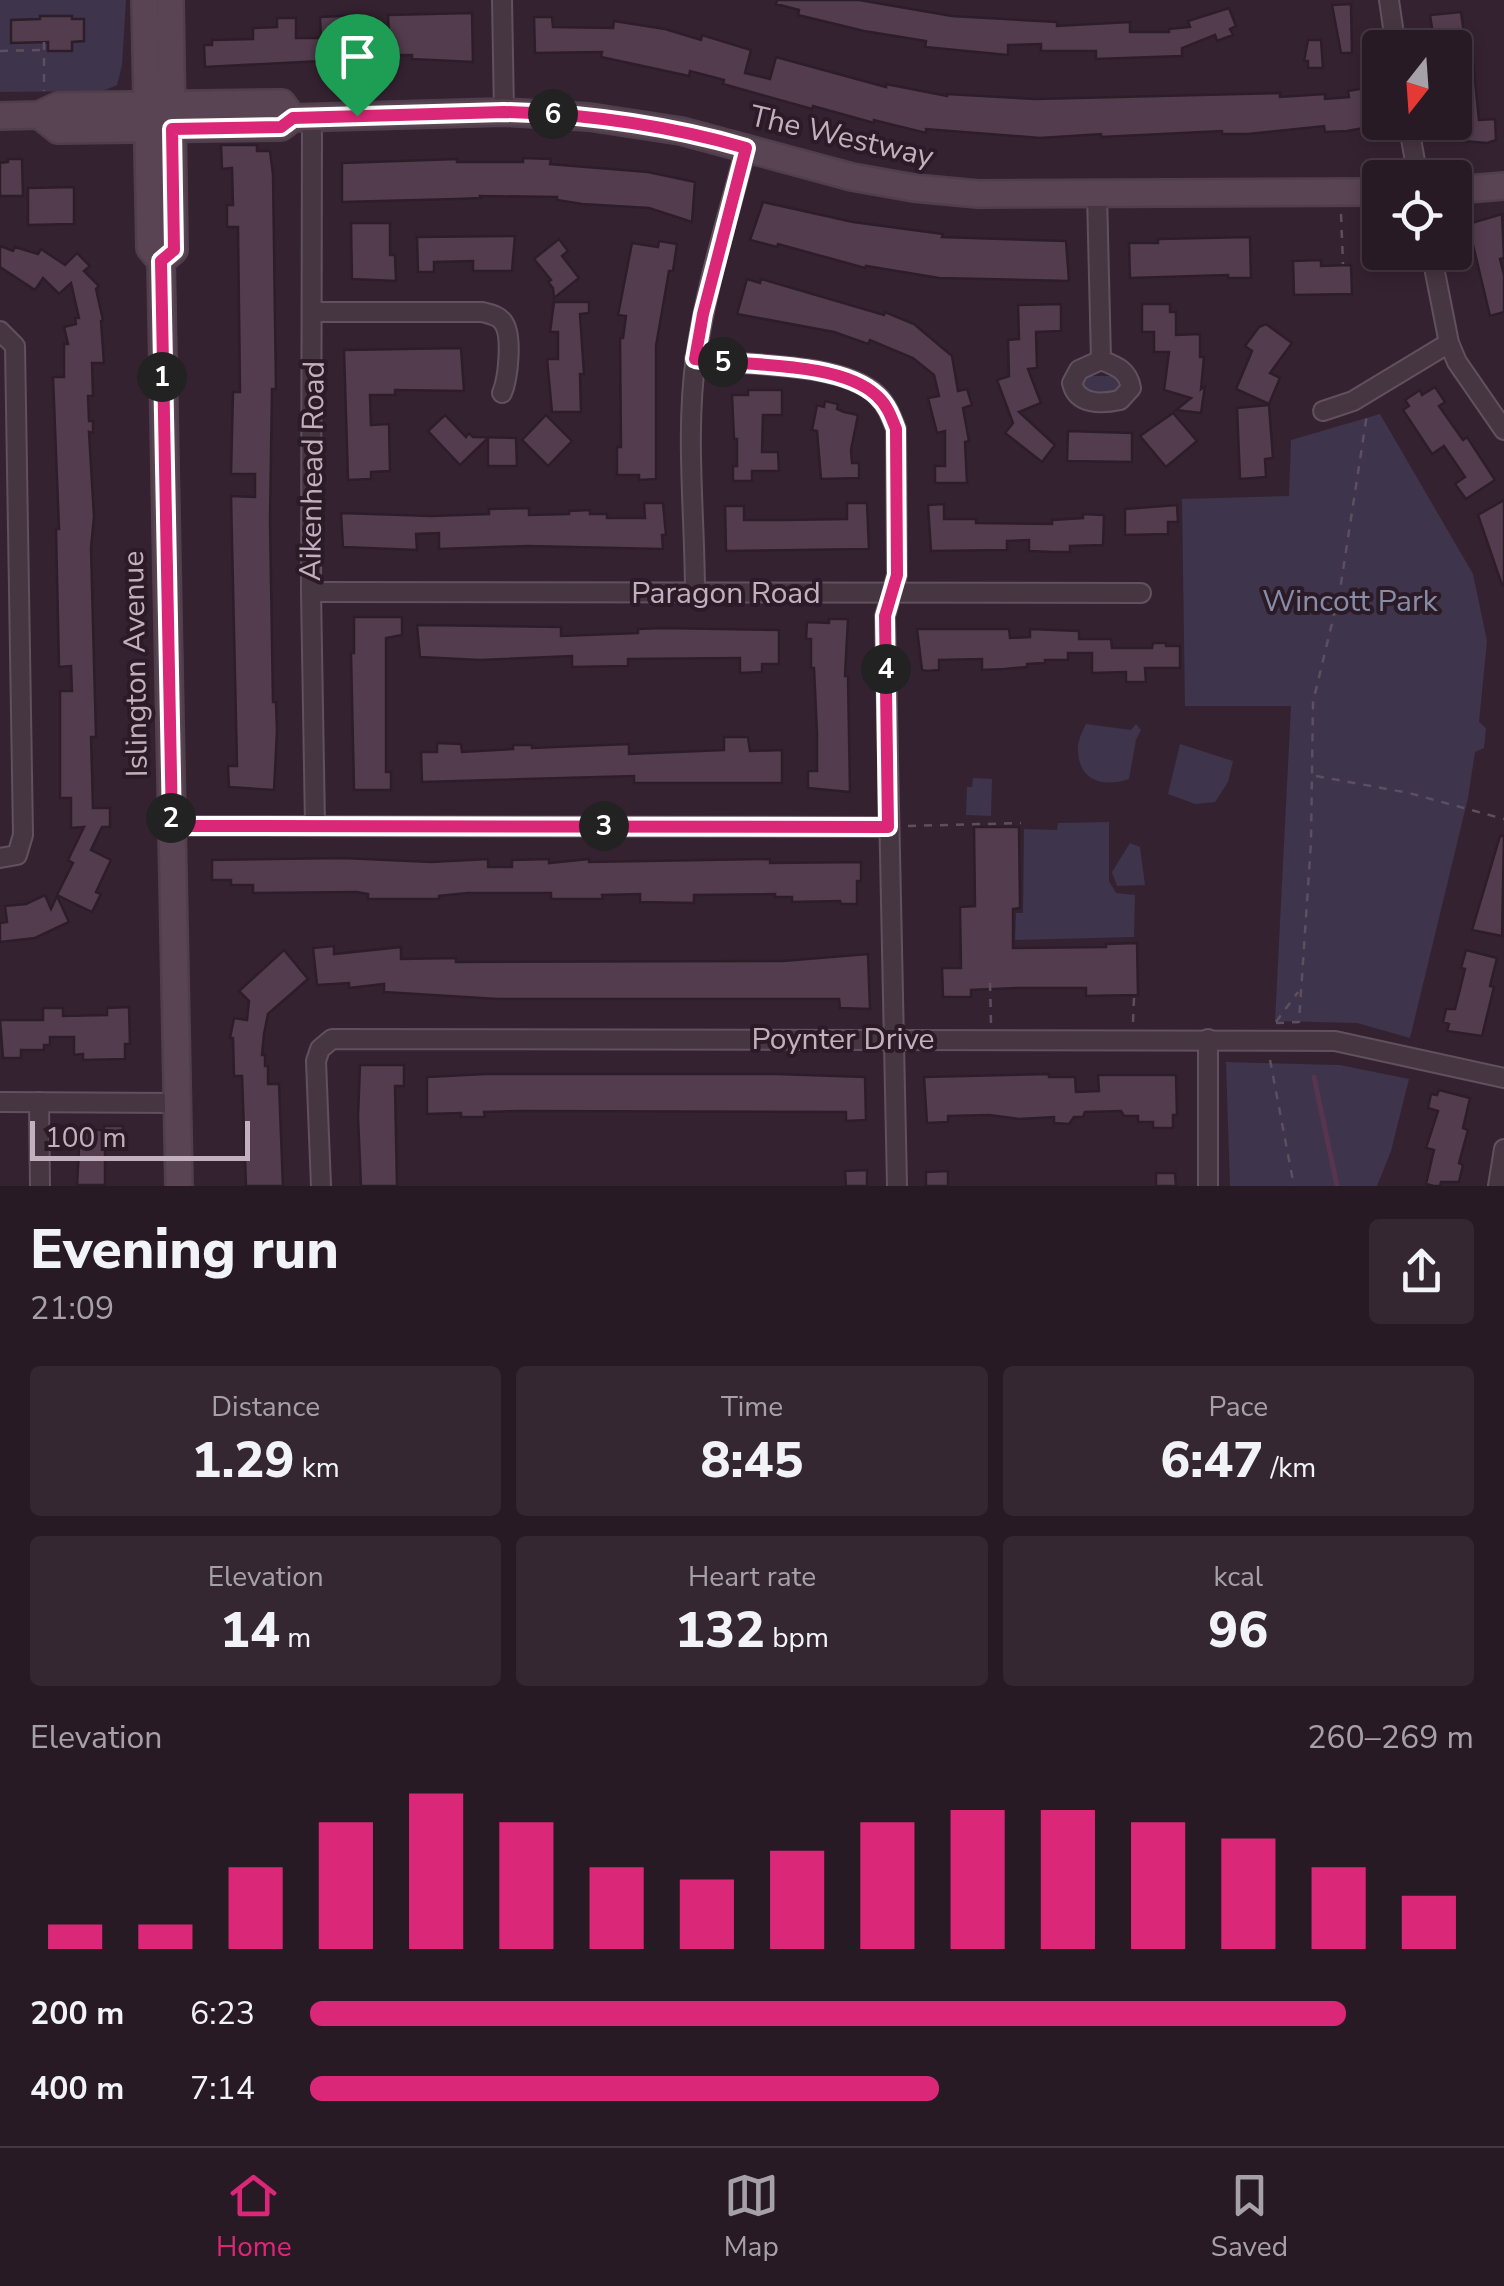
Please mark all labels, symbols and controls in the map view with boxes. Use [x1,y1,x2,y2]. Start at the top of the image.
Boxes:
pin [315,14,400,117]
icon: arrive [330,29,385,84]
north arrow [1362,30,1472,140]
map controls [1362,30,1472,270]
pin: 6 [528,89,578,139]
text: 6 [545,95,561,133]
street label: The Westway [746,95,938,178]
button: locate [1362,160,1472,270]
pin: 5 [698,337,748,387]
text: 5 [715,343,731,381]
pin: 1 [137,352,187,402]
text: 1 [154,358,170,396]
street label: Aikenhead Road [290,360,335,582]
street label: Islington Avenue [113,550,158,778]
street label: Paragon Road [631,573,821,614]
park label: Wincott Park [1262,581,1439,622]
pin: 4 [861,644,911,694]
text: 4 [878,650,894,688]
pin: 2 [146,793,196,843]
text: 2 [163,799,179,837]
pin: 3 [579,801,629,851]
text: 3 [596,807,612,845]
street label: Poynter Drive [751,1019,935,1060]
scale bar [30,1116,250,1160]
text: 100 m [45,1119,127,1157]
text: Evening run [30,1212,339,1287]
button: share [1369,1219,1474,1324]
text: 21:09 [30,1287,114,1330]
text: Distance [211,1388,320,1426]
text: Time [721,1388,783,1426]
text: Pace [1209,1388,1268,1426]
text: 1.29 [192,1426,295,1495]
text: 8:45 [700,1426,803,1495]
text: 6:47 [1160,1426,1263,1495]
text: km [295,1449,340,1487]
text: /km [1263,1449,1316,1487]
text: Elevation [208,1558,324,1596]
text: Heart rate [688,1558,816,1596]
text: kcal [1214,1558,1263,1596]
text: 14 [220,1596,280,1665]
text: 132 [675,1596,765,1665]
text: 96 [1208,1596,1268,1665]
text: m [280,1619,311,1657]
text: bpm [765,1619,829,1657]
text: Elevation [30,1716,163,1759]
text: 260–269 m [1307,1716,1474,1759]
text: 200 m [30,1992,124,2035]
text: 6:23 [190,1992,255,2035]
text: 400 m [30,2067,124,2110]
text: 7:14 [190,2067,255,2110]
tab: Home [216,2168,292,2266]
tab: Map [724,2168,779,2266]
tab: Saved [1211,2168,1288,2266]

